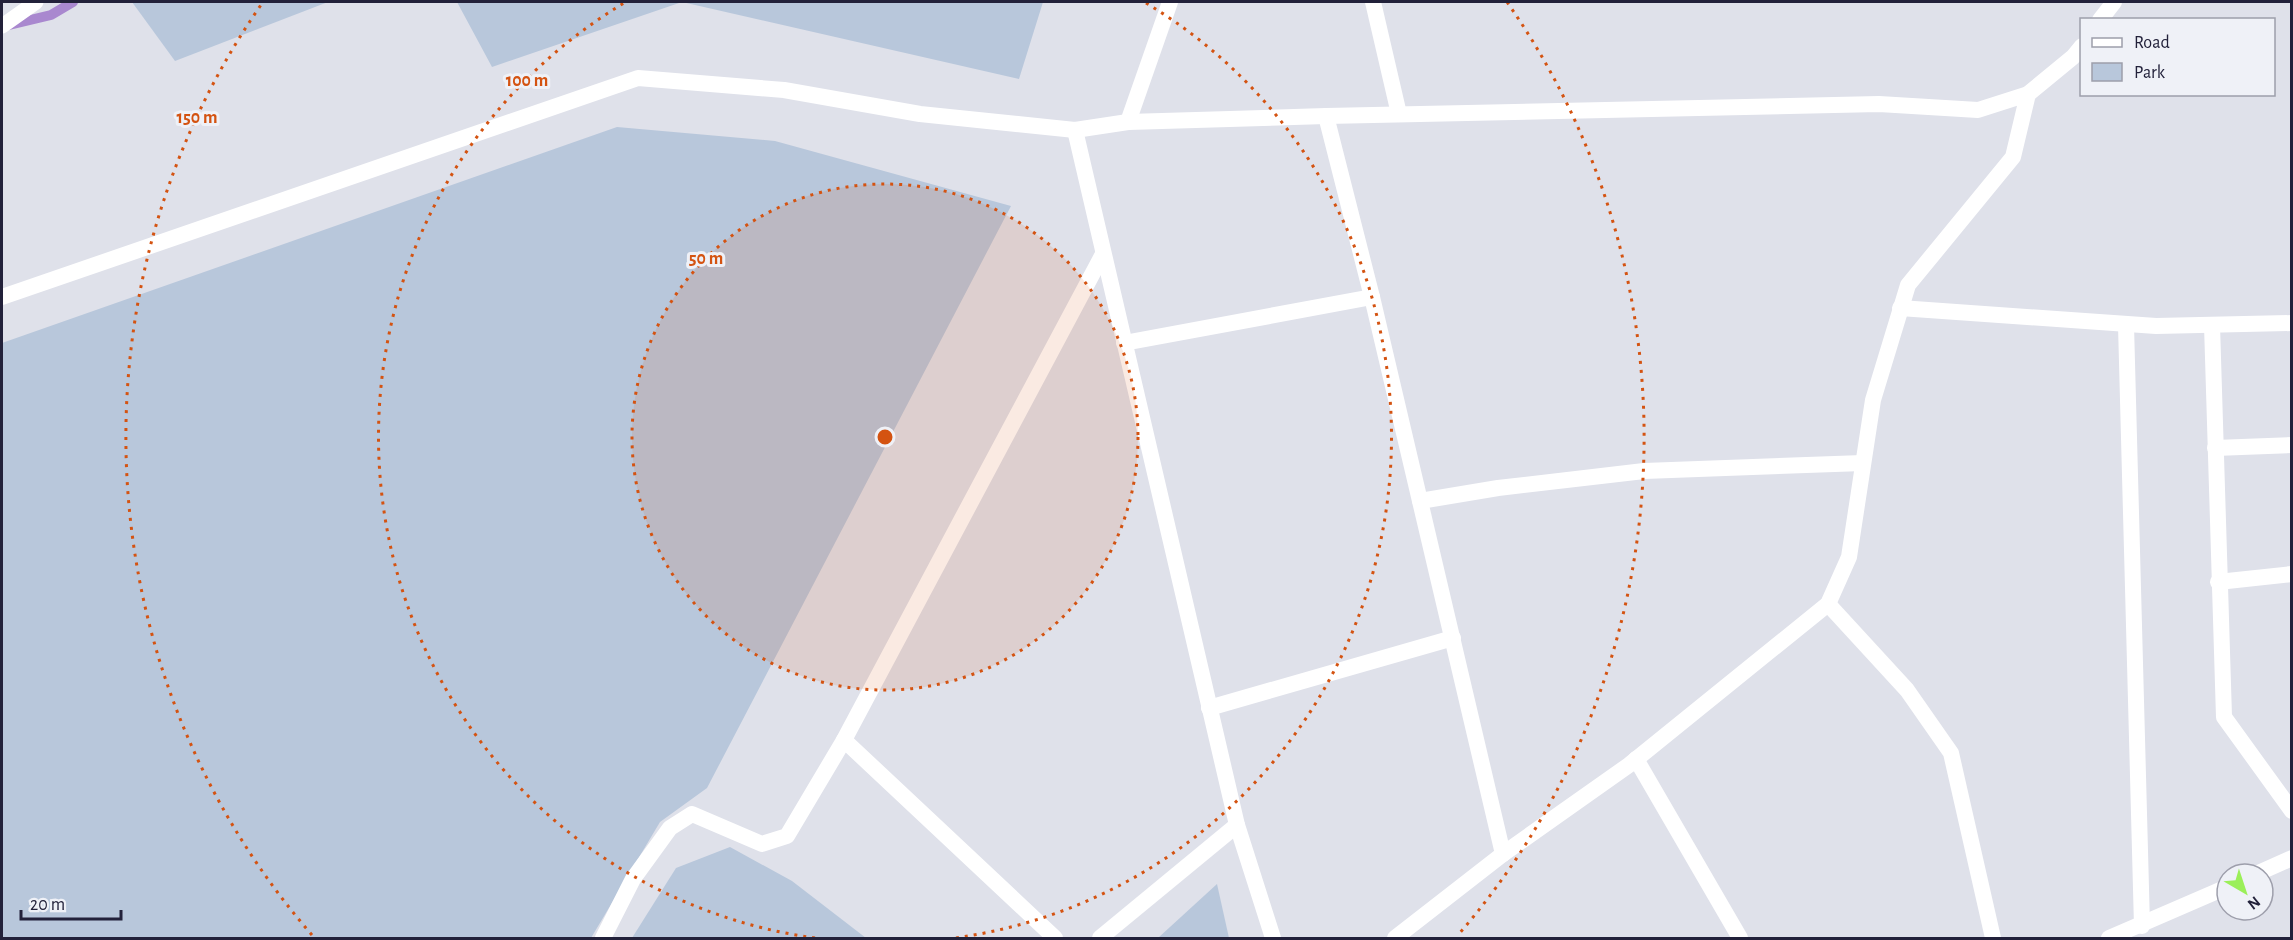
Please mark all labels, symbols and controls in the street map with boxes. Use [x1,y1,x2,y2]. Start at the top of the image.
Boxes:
legend [2080,18,2275,96]
text: Road [2134,34,2170,52]
text: Park [2134,64,2166,82]
text: 100 m [506,72,548,90]
text: 150 m [177,109,217,127]
text: 50 m [689,250,723,268]
centre of rings [875,427,895,447]
north arrow [2215,862,2275,922]
scale bar [21,883,122,921]
text: N [2244,893,2263,913]
text: 20 m [30,896,65,914]

